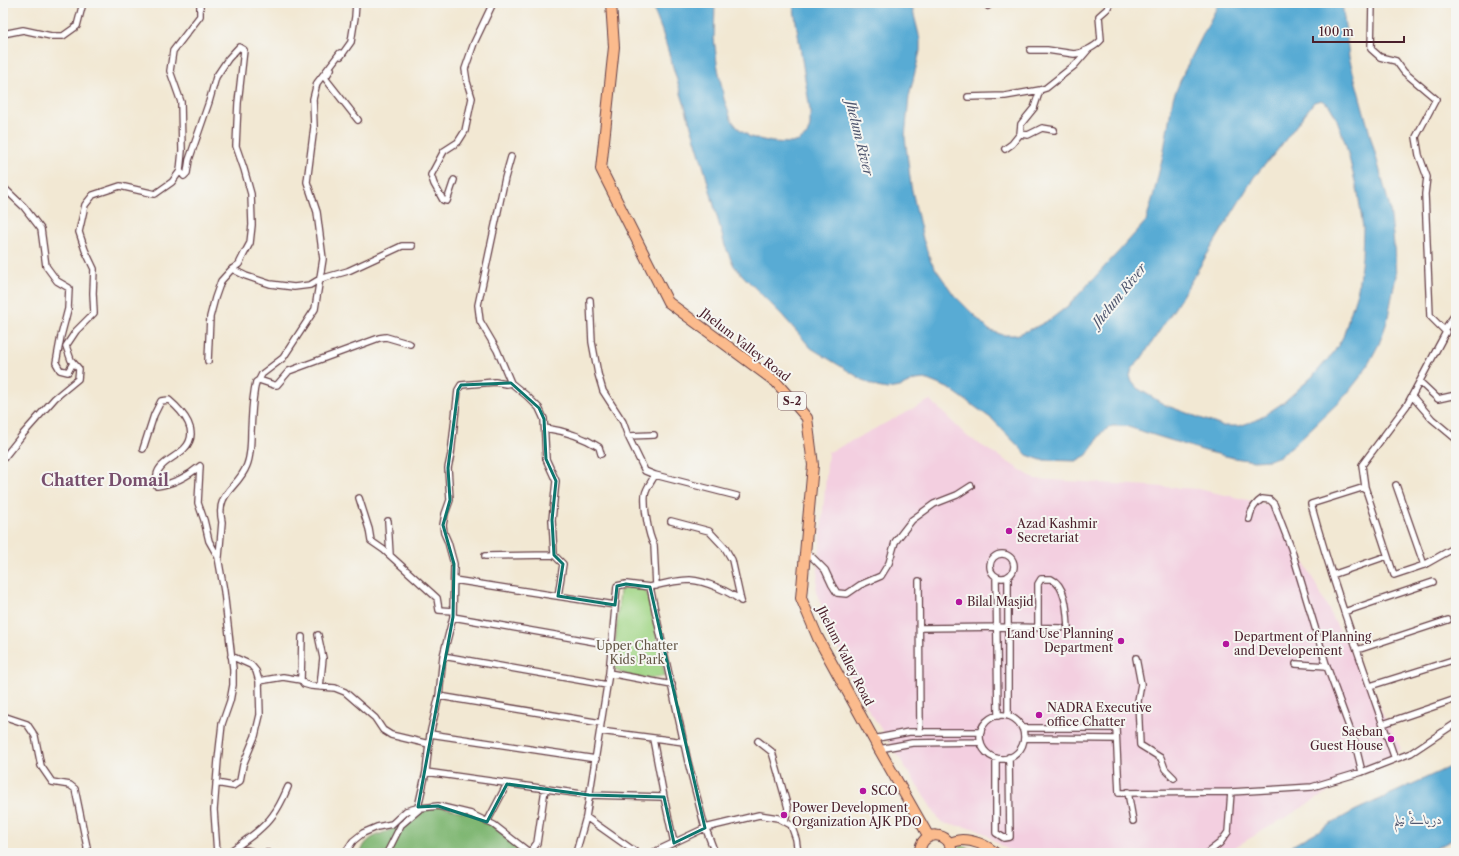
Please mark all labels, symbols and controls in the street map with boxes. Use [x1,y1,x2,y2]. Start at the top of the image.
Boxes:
scale bar [1313,18,1404,44]
text: 100 m [1319,24,1354,39]
water label: Jhelum River [842,95,877,178]
water label: Jhelum River [1086,259,1150,333]
street label: Jhelum Valley Road [696,304,794,385]
road number: S-2 [778,392,806,410]
district label: Chatter Domail [41,470,169,490]
place label: Azad Kashmir Secretariat [1016,516,1097,545]
marker: Azad Kashmir Secretariat [1004,526,1014,536]
place label: Bilal Masjid [967,594,1034,609]
marker: Bilal Masjid [954,597,964,607]
street label: Jhelum Valley Road [813,602,877,709]
place label: Land Use Planning Department [1006,626,1114,655]
place label: Department of Planning and Developement [1234,629,1372,658]
marker: Land Use Planning Department [1116,636,1126,646]
park label: Upper Chatter Kids Park [596,638,678,667]
marker: Department of Planning and Developement [1221,639,1231,649]
place label: NADRA Executive office Chatter [1047,700,1152,729]
marker: NADRA Executive office Chatter [1034,710,1044,720]
place label: Saeban Guest House [1310,724,1383,753]
marker: Saeban Guest House [1386,734,1396,744]
place label: SCO [871,783,897,798]
marker: SCO [858,786,868,796]
place label: Power Development Organization AJK PDO [792,800,922,829]
marker: Power Development Organization AJK PDO [779,810,789,820]
water label: دریائے نیلم [1394,811,1442,833]

